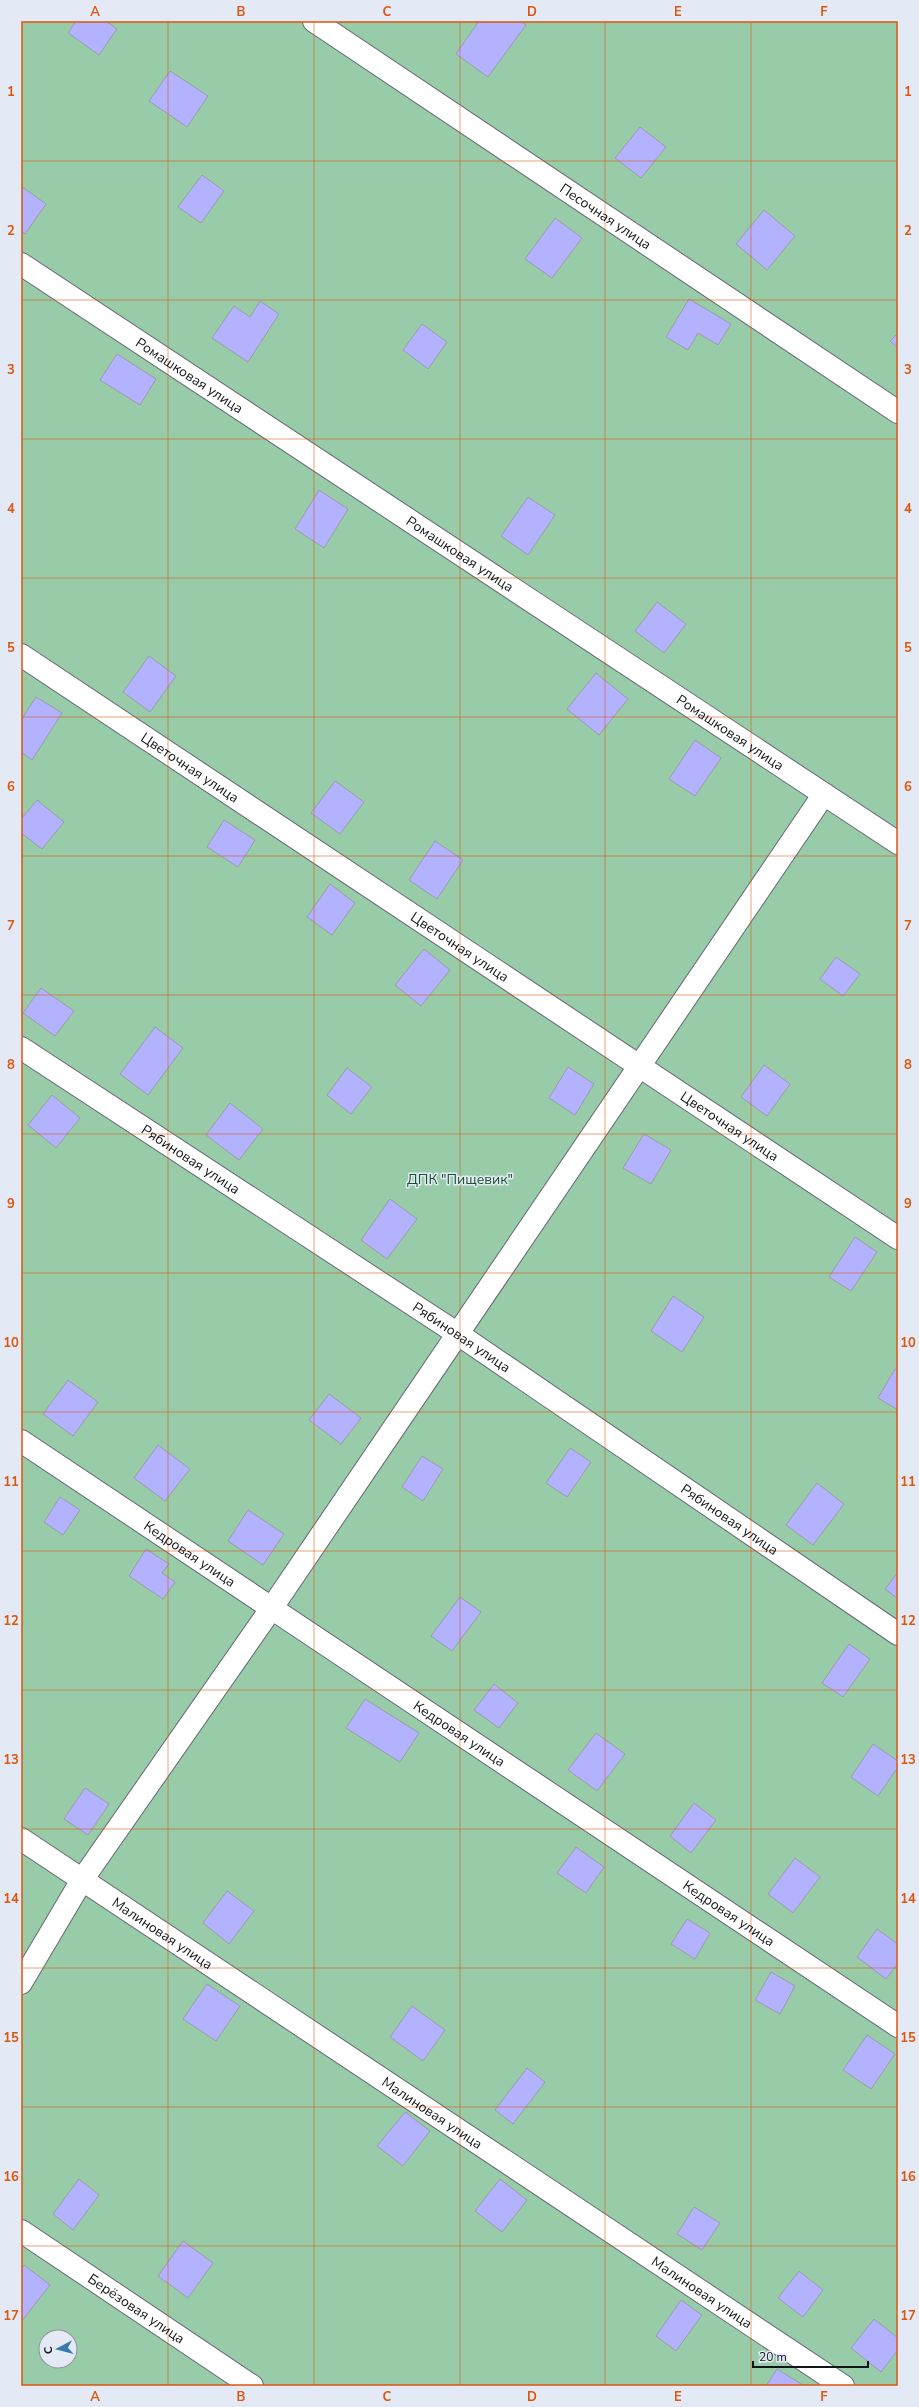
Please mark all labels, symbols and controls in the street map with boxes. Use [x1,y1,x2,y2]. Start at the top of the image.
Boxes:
text: A [90,3,100,21]
text: B [237,3,246,21]
text: C [383,3,392,21]
text: D [527,3,537,21]
text: E [674,3,682,21]
text: F [820,3,828,21]
text: 1 [7,83,15,101]
text: 1 [904,83,912,101]
street label: Песочная улица [556,179,655,254]
text: 2 [7,222,15,240]
text: 2 [904,222,912,240]
street label: Ромашковая улица [132,333,247,418]
text: 3 [7,361,15,379]
text: 3 [904,361,912,379]
text: 4 [7,500,15,518]
text: 4 [904,500,912,518]
street label: Ромашковая улица [402,512,517,597]
text: 5 [7,639,15,657]
text: 5 [904,639,912,657]
street label: Ромашковая улица [673,690,788,775]
street label: Цветочная улица [137,728,243,807]
text: 6 [7,778,15,796]
text: 6 [904,778,912,796]
street label: Цветочная улица [407,908,512,987]
text: 7 [7,917,15,935]
text: 7 [904,917,912,935]
text: 8 [7,1056,15,1074]
text: 8 [904,1056,912,1074]
street label: Цветочная улица [677,1087,782,1166]
street label: Рябиновая улица [138,1120,244,1199]
park label: ДПК "Пищевик" [407,1170,513,1189]
text: 9 [7,1195,15,1213]
text: 9 [904,1195,912,1213]
street label: Рябиновая улица [409,1298,514,1377]
text: 10 [3,1334,19,1352]
text: 10 [900,1334,916,1352]
text: 11 [3,1473,19,1491]
text: 11 [900,1473,916,1491]
street label: Рябиновая улица [677,1480,782,1560]
street label: Кедровая улица [140,1517,239,1592]
text: 12 [3,1612,19,1630]
text: 12 [900,1612,916,1630]
street label: Кедровая улица [410,1696,509,1771]
text: 13 [3,1751,19,1769]
text: 13 [900,1751,916,1769]
street label: Кедровая улица [679,1876,778,1951]
text: 14 [3,1890,19,1908]
text: 14 [900,1890,916,1908]
street label: Малиновая улица [108,1893,216,1974]
text: 15 [3,2029,19,2047]
text: 15 [900,2029,916,2047]
street label: Малиновая улица [378,2073,486,2154]
text: 16 [3,2168,19,2186]
text: 16 [900,2168,916,2186]
street label: Малиновая улица [648,2252,756,2333]
street label: Берёзовая улица [84,2269,188,2348]
text: 17 [3,2307,19,2325]
text: 17 [900,2307,916,2325]
north arrow [38,2329,78,2369]
scale bar [753,2343,868,2369]
text: С [41,2345,56,2355]
text: 20 m [759,2349,787,2365]
text: A [90,2388,100,2406]
text: B [237,2388,246,2406]
text: C [383,2388,392,2406]
text: D [527,2388,537,2406]
text: E [674,2388,682,2406]
text: F [820,2388,828,2406]

